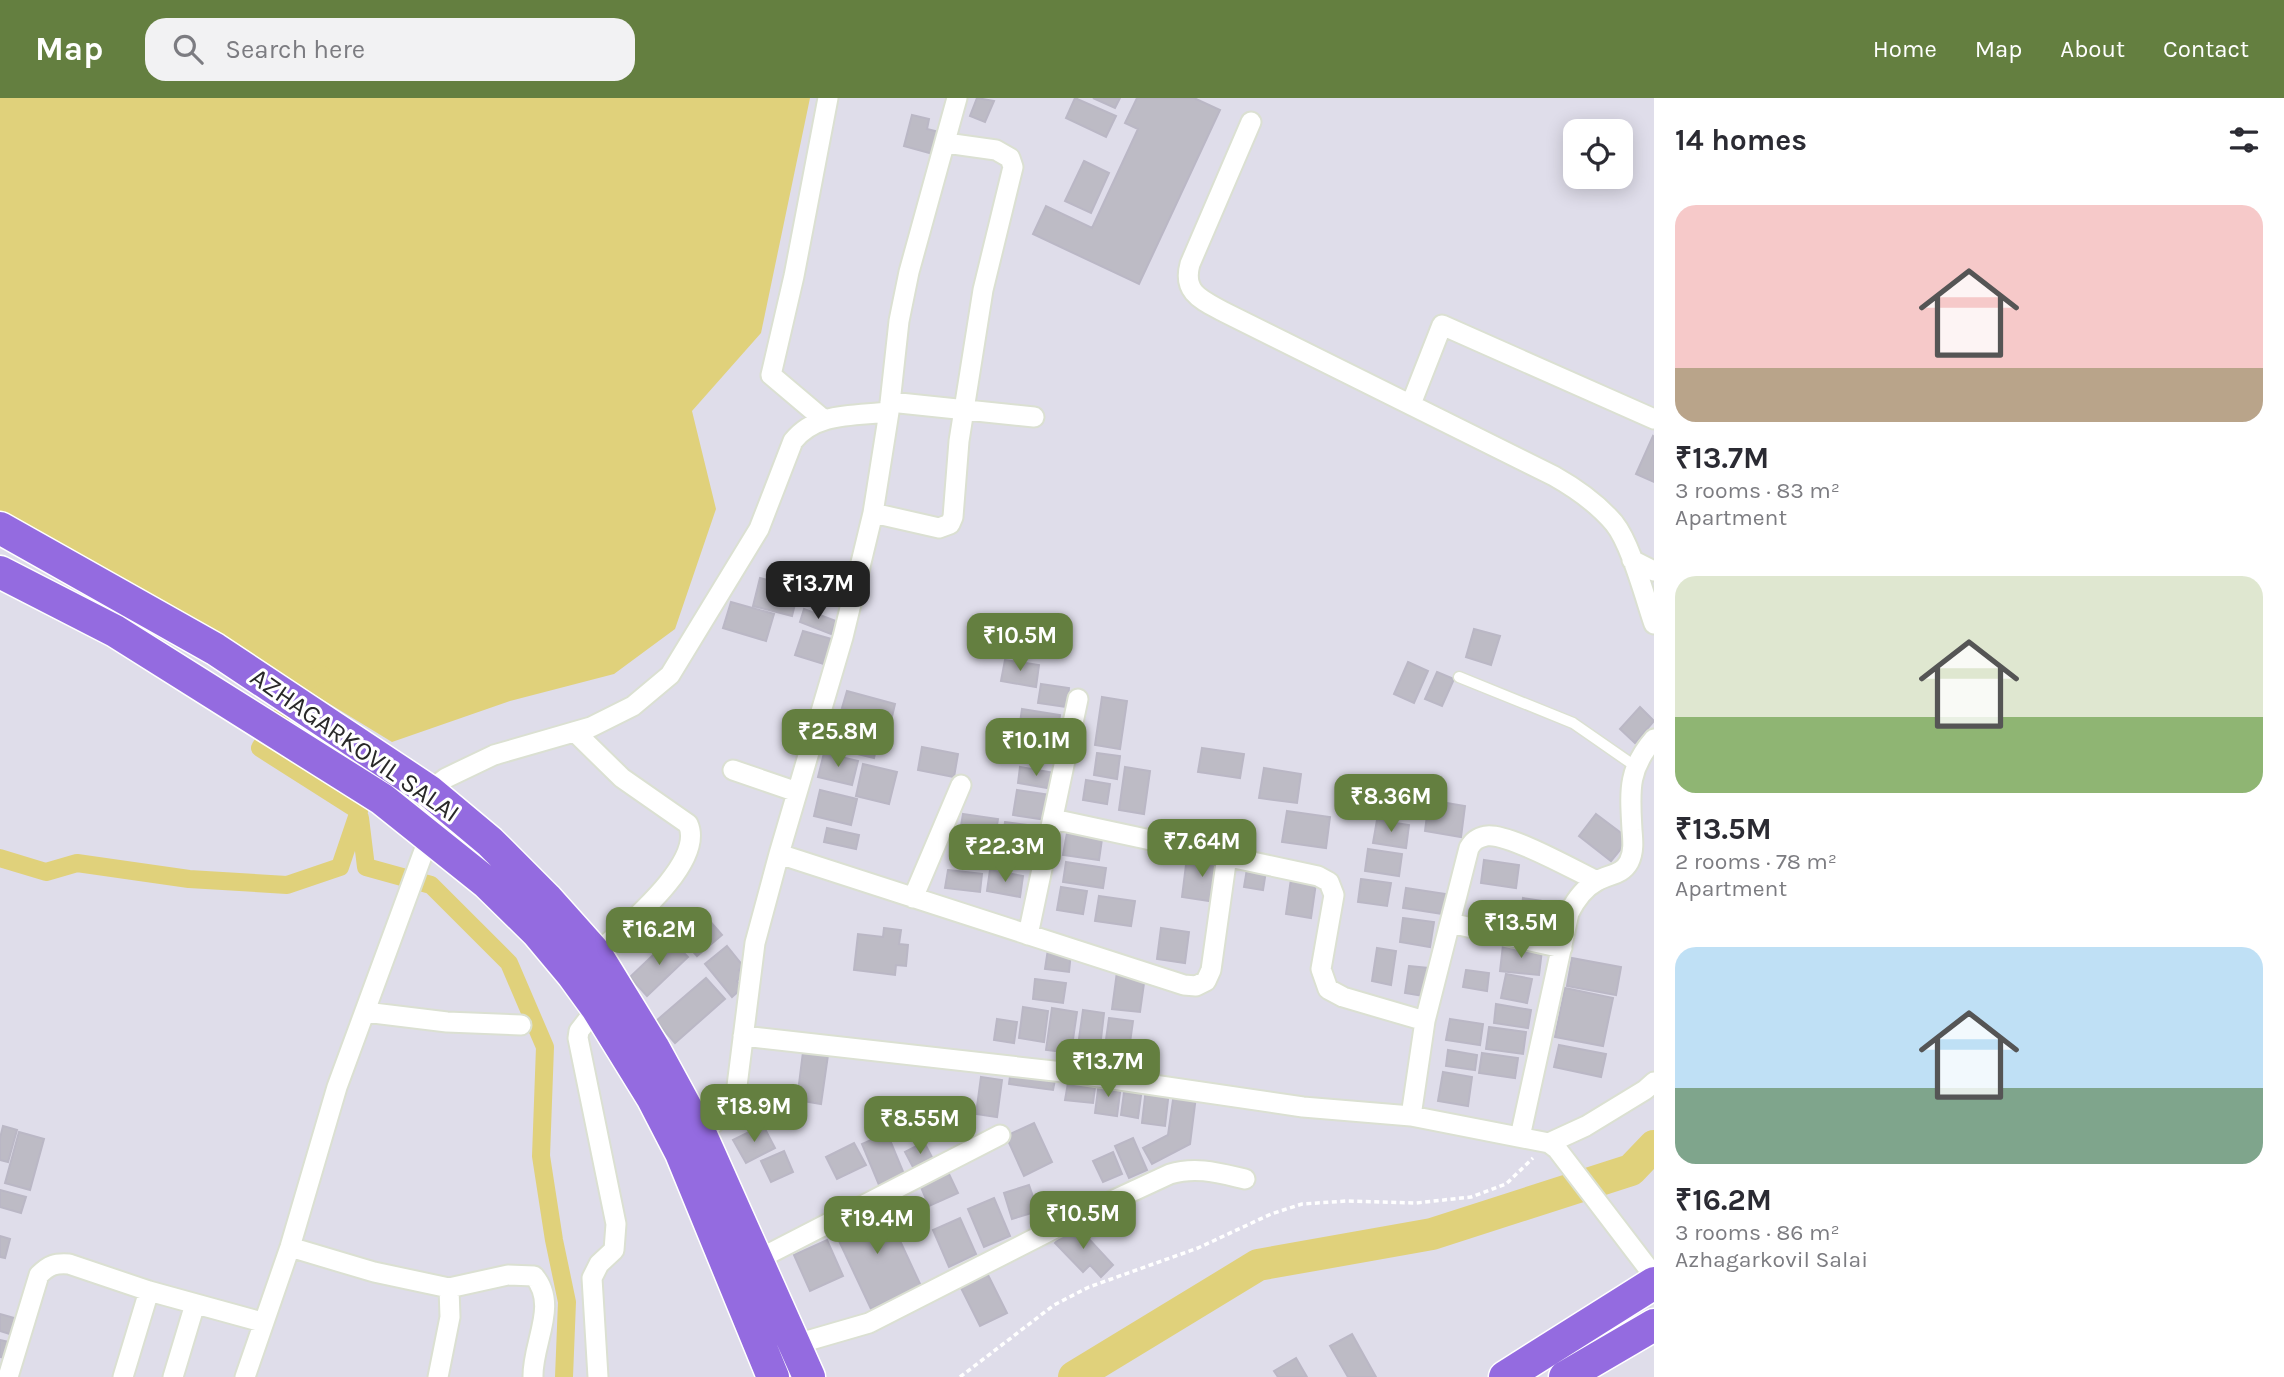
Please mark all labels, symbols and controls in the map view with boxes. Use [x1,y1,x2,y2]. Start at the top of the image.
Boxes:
search box [145,18,635,81]
text: Map [35,30,103,68]
icon: search [169,30,207,68]
text: Search here [225,34,365,65]
text: Home [1873,35,1937,63]
text: Map [1975,35,2022,63]
text: About [2060,35,2125,63]
text: Contact [2163,35,2249,63]
map controls [1563,119,1633,189]
button: locate [1563,119,1633,189]
icon: filters [2225,121,2263,159]
text: 14 homes [1675,122,1807,158]
icon: home [1906,250,2032,376]
text: ₹13.7M [1675,440,1769,476]
text: 3 rooms · 83 m² [1675,477,1840,504]
text: Apartment [1675,504,1787,531]
pin: ₹13.7M [761,561,875,621]
text: ₹13.7M [782,570,854,597]
pin: ₹10.5M [963,614,1077,673]
icon: home [1906,621,2032,747]
text: ₹10.5M [983,622,1057,649]
street label: AZHAGARKOVIL SALAI [245,661,465,829]
pin: ₹25.8M [781,710,895,769]
text: ₹25.8M [798,718,878,745]
pin: ₹10.1M [979,718,1093,778]
text: ₹10.1M [1001,727,1071,754]
pin: ₹8.36M [1334,774,1448,834]
text: ₹8.36M [1350,783,1432,810]
text: ₹13.5M [1675,811,1772,847]
pin: ₹7.64M [1145,820,1259,879]
pin: ₹22.3M [948,824,1062,884]
text: ₹7.64M [1163,828,1241,855]
text: ₹22.3M [965,833,1045,860]
text: 2 rooms · 78 m² [1675,848,1837,875]
text: Apartment [1675,875,1787,902]
pin: ₹13.5M [1464,900,1578,960]
pin: ₹16.2M [602,908,716,967]
text: ₹13.5M [1484,909,1558,936]
text: ₹16.2M [622,916,696,943]
icon: home [1906,992,2032,1118]
pin: ₹13.7M [1051,1040,1165,1099]
text: ₹13.7M [1072,1048,1144,1075]
pin: ₹18.9M [697,1084,811,1144]
text: ₹18.9M [716,1093,792,1120]
pin: ₹8.55M [863,1096,977,1156]
text: ₹8.55M [880,1105,960,1132]
text: ₹16.2M [1675,1182,1772,1218]
pin: ₹10.5M [1026,1192,1140,1251]
pin: ₹19.4M [820,1196,934,1256]
text: ₹10.5M [1046,1200,1120,1227]
text: ₹19.4M [840,1205,914,1232]
text: 3 rooms · 86 m² [1675,1219,1840,1246]
text: Azhagarkovil Salai [1675,1246,1868,1273]

